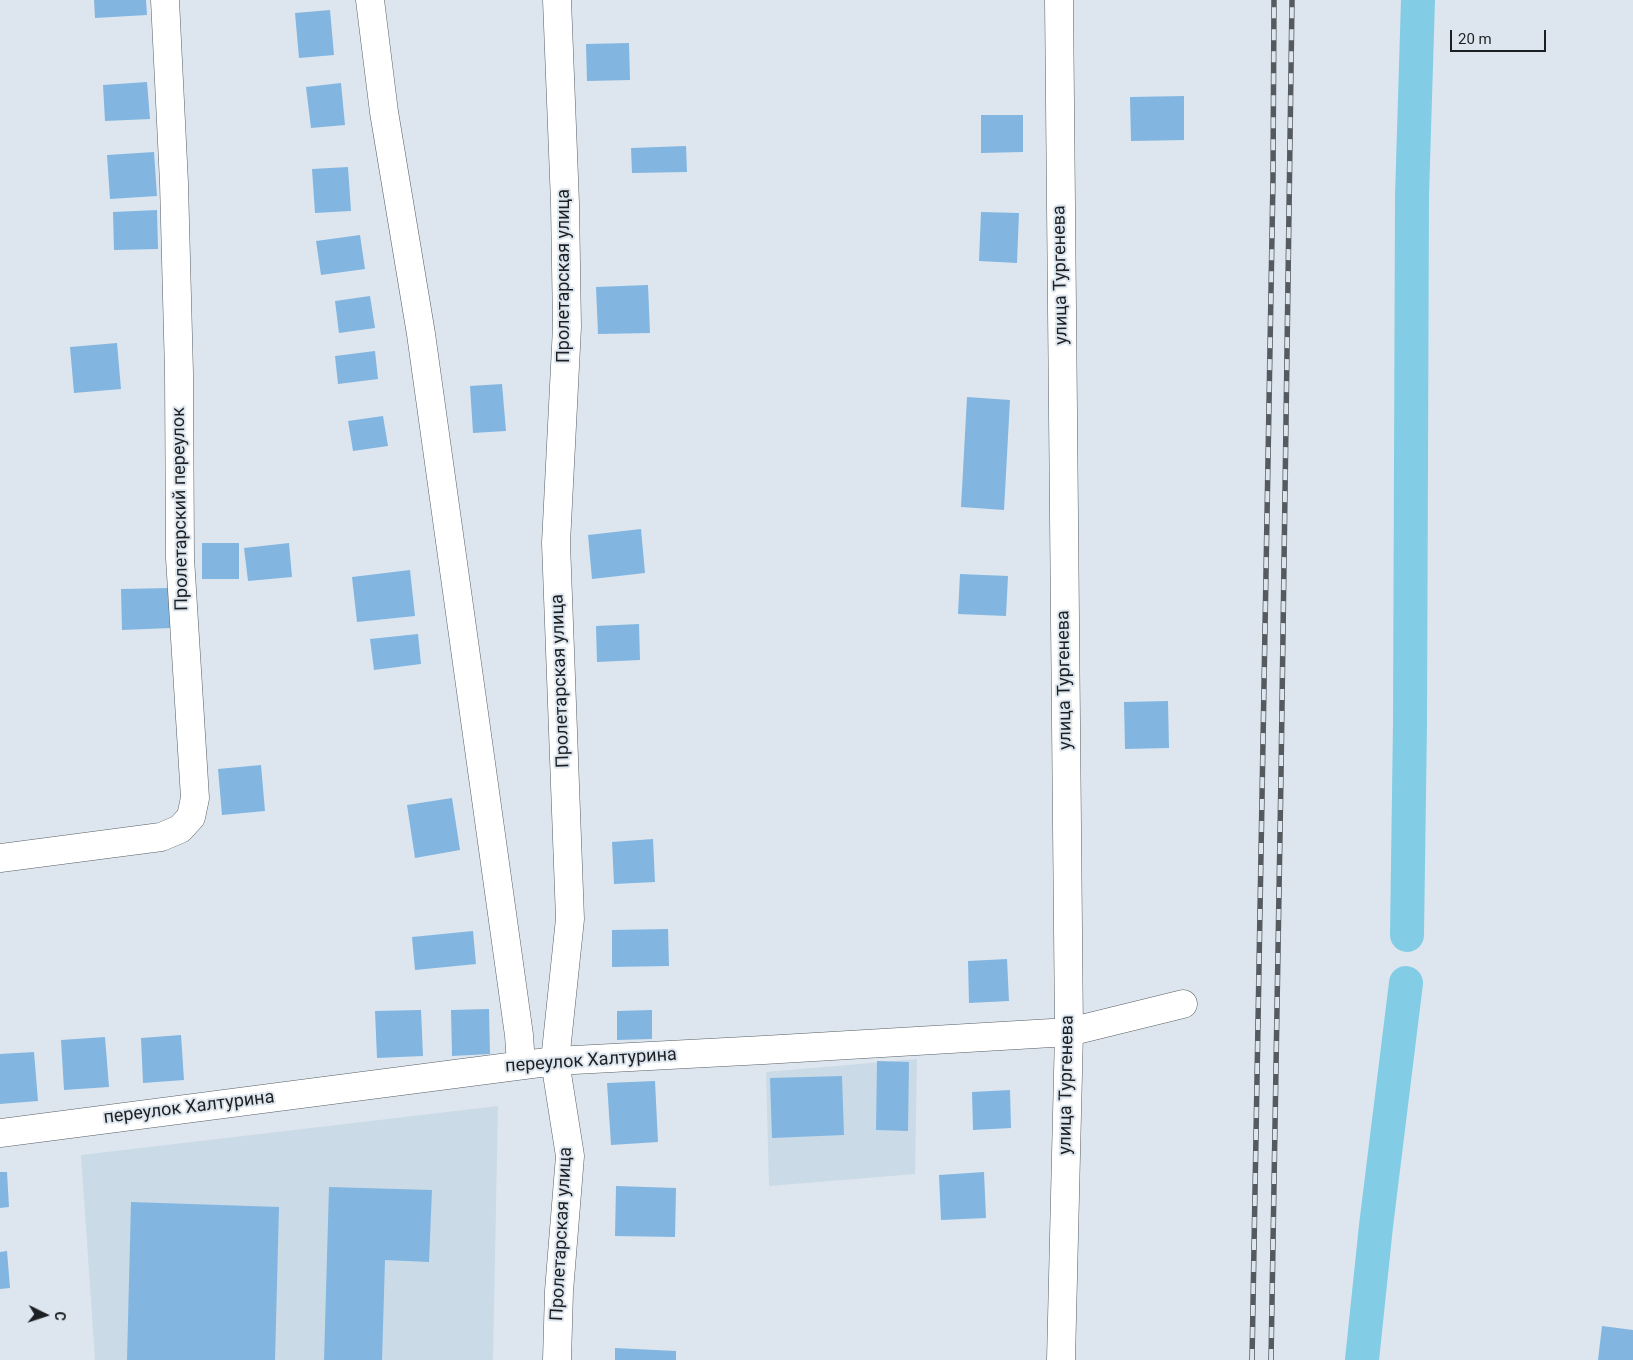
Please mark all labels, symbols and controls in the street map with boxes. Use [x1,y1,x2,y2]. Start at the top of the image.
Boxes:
scale bar [1453,20,1549,52]
text: 20 m [1458,30,1492,48]
street label: Пролетарская улица [553,189,575,363]
street label: улица Тургенева [1049,205,1073,345]
street label: Пролетарский переулок [168,407,194,611]
street label: Пролетарская улица [547,594,575,768]
street label: улица Тургенева [1053,610,1077,750]
street label: улица Тургенева [1055,1015,1079,1155]
street label: переулок Халтурина [504,1044,678,1078]
street label: переулок Халтурина [102,1087,276,1129]
street label: Пролетарская улица [547,1147,577,1321]
north arrow [20,1290,70,1340]
text: С [52,1311,68,1321]

